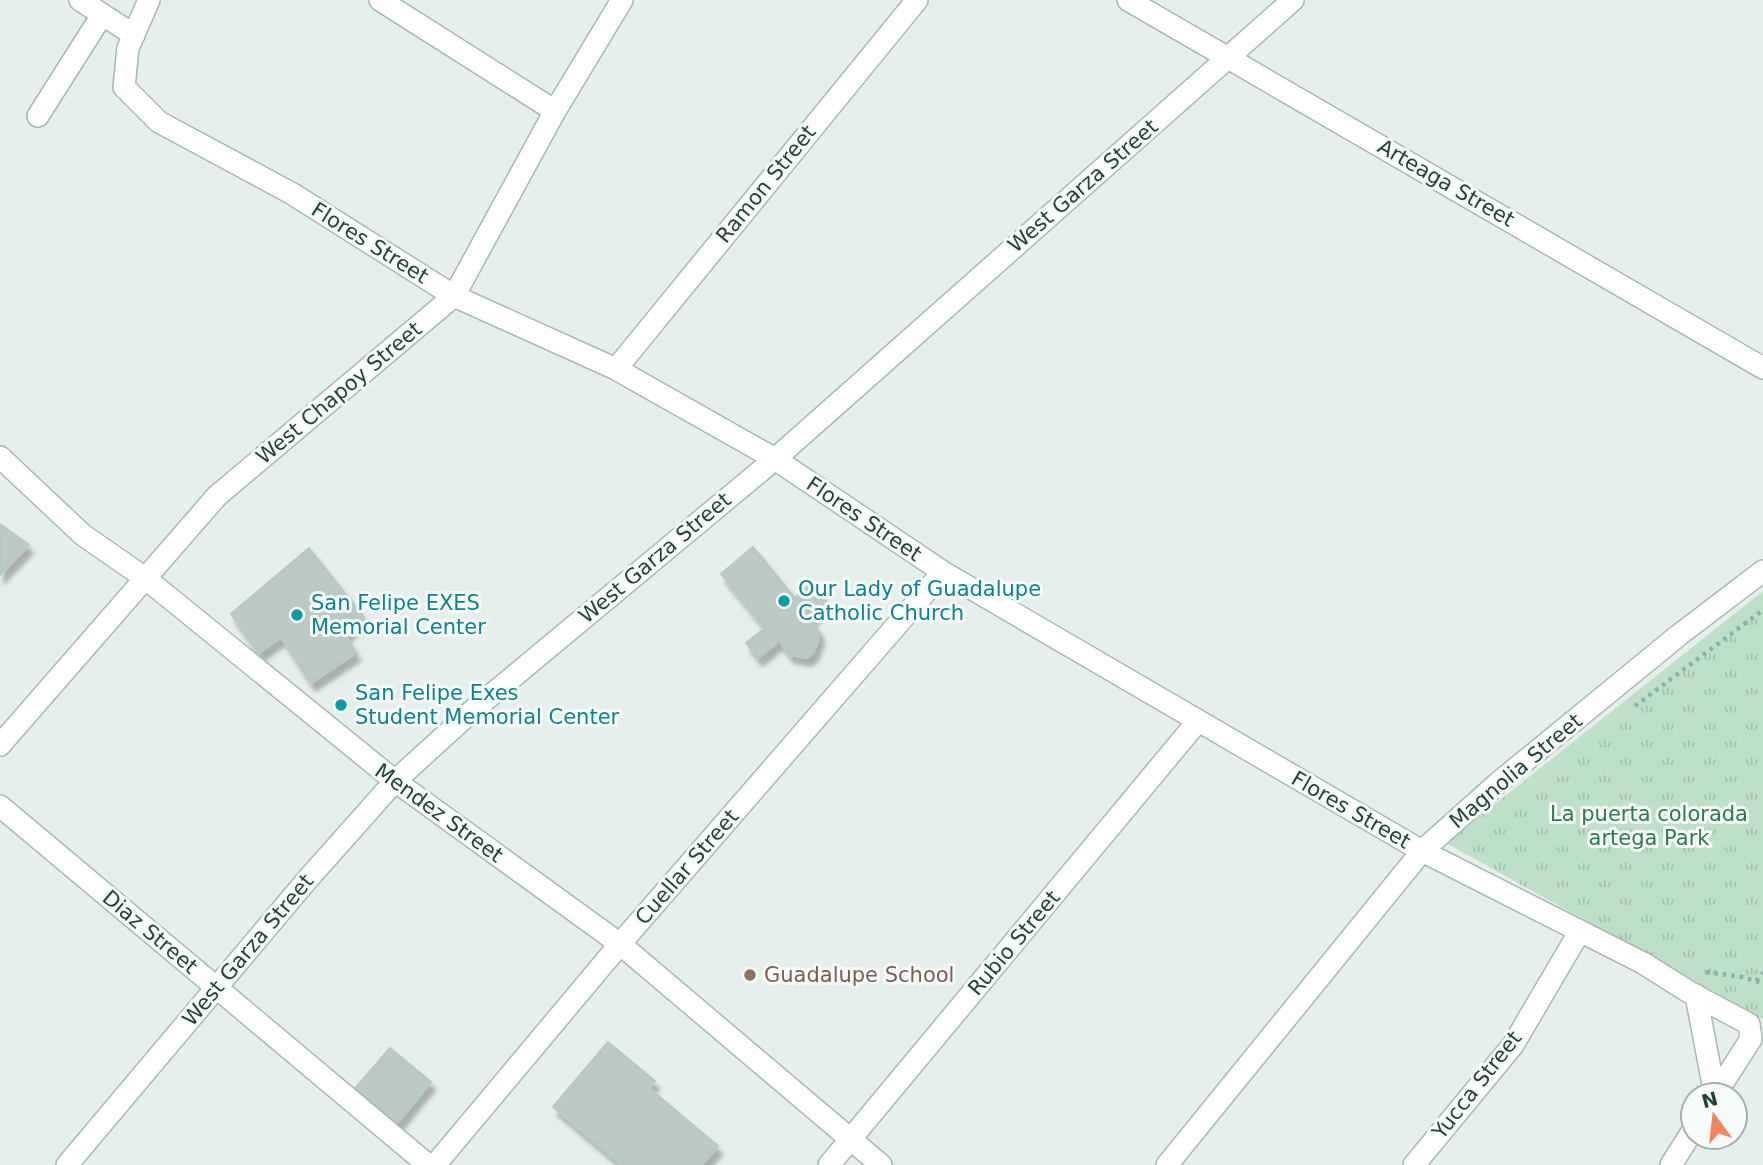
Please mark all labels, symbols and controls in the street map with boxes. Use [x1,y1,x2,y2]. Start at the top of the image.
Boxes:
street label: West Garza Street [1003,114,1163,258]
street label: Ramon Street [711,120,821,248]
street label: Arteaga Street [1373,134,1519,232]
street label: Flores Street [307,198,433,288]
street label: West Chapoy Street [252,317,426,469]
street label: Flores Street [802,472,926,566]
street label: West Garza Street [574,488,736,628]
place label: Our Lady of Guadalupe Catholic Church [798,577,1041,625]
place label: San Felipe EXES Memorial Center [311,591,486,639]
marker: Our Lady of Guadalupe Catholic Church [776,593,792,609]
marker: San Felipe EXES Memorial Center [289,607,305,623]
place label: San Felipe Exes Student Memorial Center [355,681,620,729]
marker: San Felipe Exes Student Memorial Center [333,697,349,713]
street label: Magnolia Street [1445,709,1587,833]
street label: Mendez Street [370,759,508,867]
street label: Flores Street [1287,766,1415,854]
park label: La puerta colorada artega Park [1550,802,1748,850]
street label: Cuellar Street [631,805,743,929]
street label: West Garza Street [178,869,318,1031]
street label: Diaz Street [98,885,202,979]
street label: Rubio Street [963,886,1065,1000]
place label: Guadalupe School [764,963,954,987]
marker: Guadalupe School [742,967,758,983]
street label: Yucca Street [1427,1026,1527,1144]
north arrow [1679,1081,1749,1151]
text: N [1699,1087,1720,1112]

